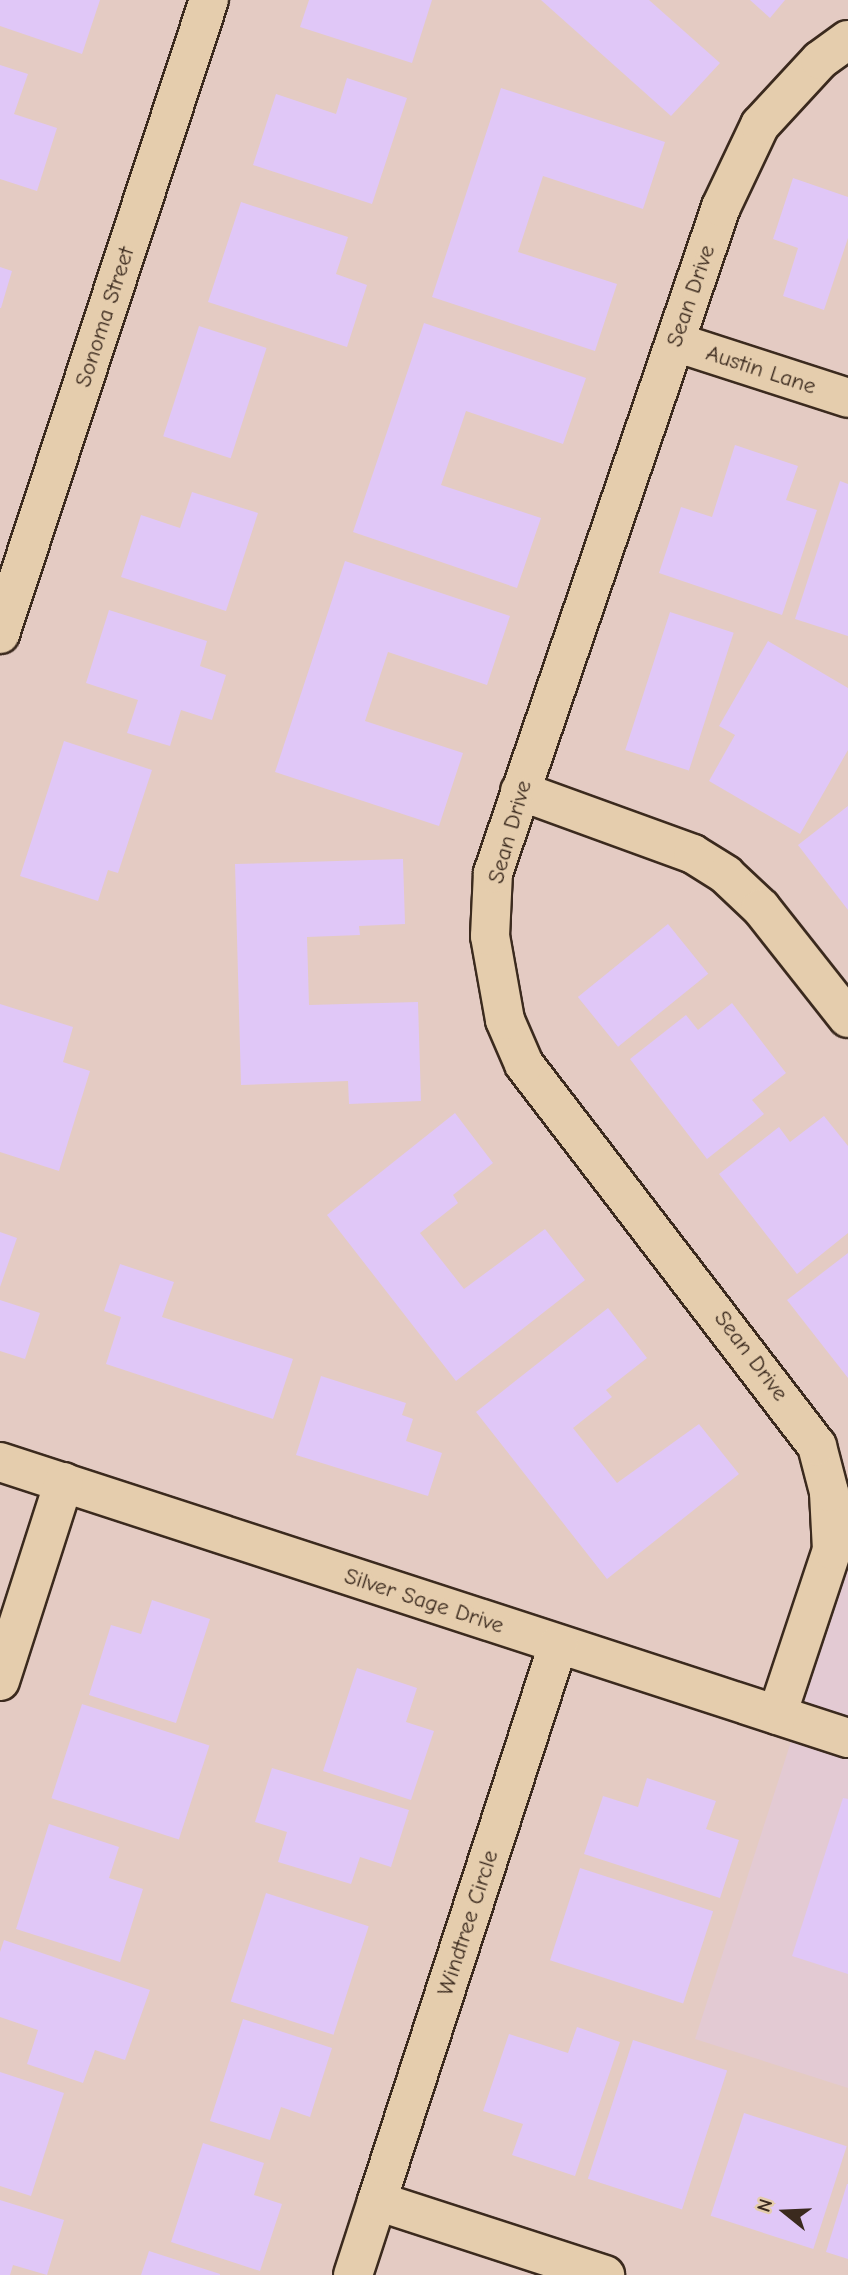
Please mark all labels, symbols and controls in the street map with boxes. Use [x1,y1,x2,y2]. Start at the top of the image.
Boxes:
street label: Sean Drive [661,241,721,351]
street label: Sonoma Street [69,243,141,391]
street label: Austin Lane [702,339,820,401]
street label: Sean Drive [482,777,538,887]
street label: Sean Drive [708,1305,794,1407]
street label: Silver Sage Drive [341,1562,507,1640]
street label: Windtree Circle [431,1847,505,1999]
north arrow [750,2177,820,2247]
text: N [753,2196,777,2215]

